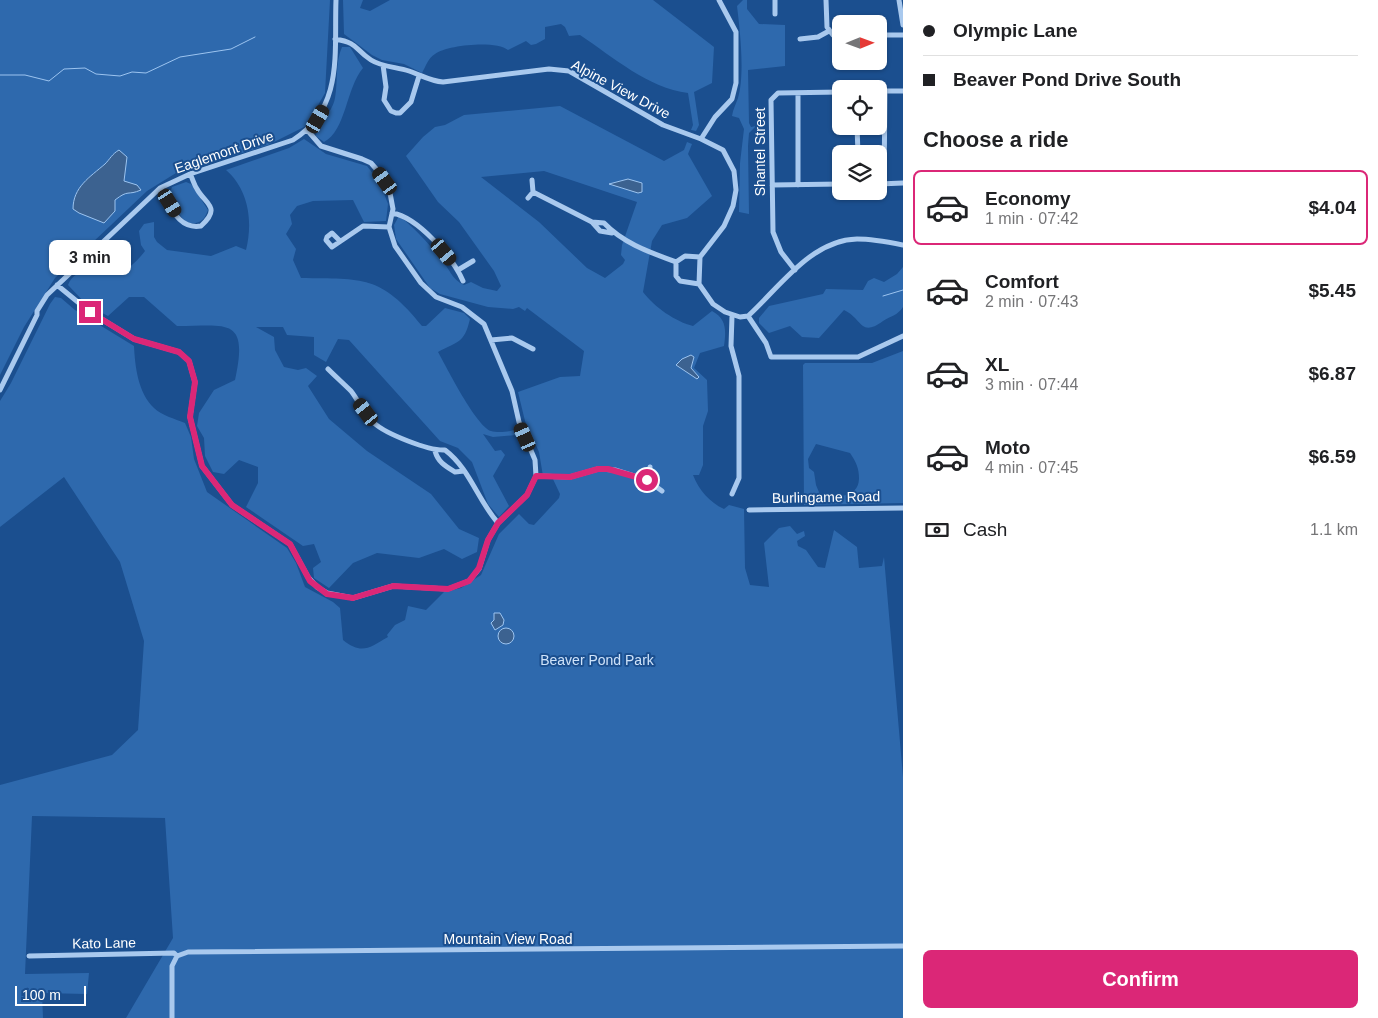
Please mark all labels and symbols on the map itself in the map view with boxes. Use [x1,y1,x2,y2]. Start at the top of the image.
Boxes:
north arrow [832,15,888,70]
street label: Alpine View Drive [569,56,673,122]
car [304,102,331,136]
street label: Shantel Street [752,108,768,196]
street label: Eaglemont Drive [172,128,276,176]
car [370,164,399,198]
car [155,186,184,220]
car [428,236,459,268]
callout: 3 min [49,240,131,274]
route end [79,301,101,323]
car [350,396,381,428]
car [512,420,537,454]
route start [636,469,658,491]
street label: Burlingame Road [772,488,880,506]
park label: Beaver Pond Park [540,652,655,668]
street label: Mountain View Road [444,931,572,947]
street label: Kato Lane [72,934,136,952]
scale bar [15,983,86,1006]

